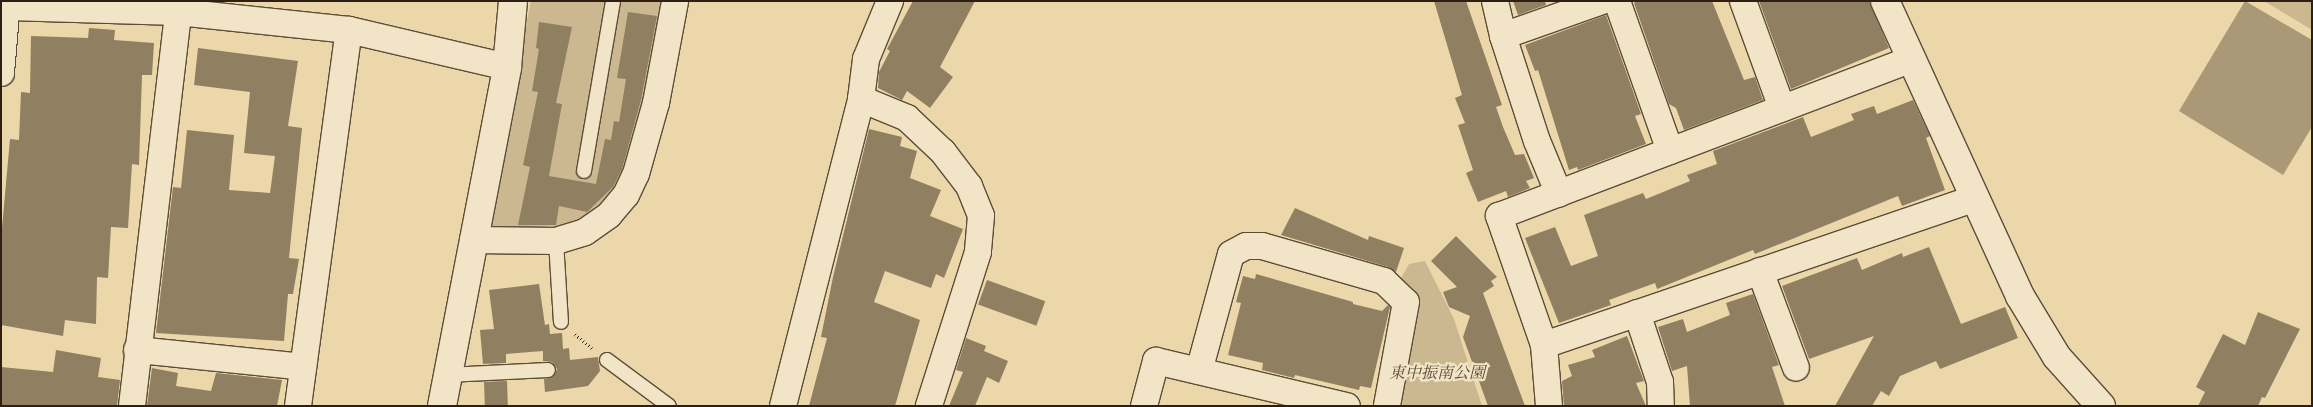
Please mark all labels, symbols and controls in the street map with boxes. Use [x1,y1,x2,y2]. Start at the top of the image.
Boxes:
park label: 東中振南公園 [1389,363,1485,383]

